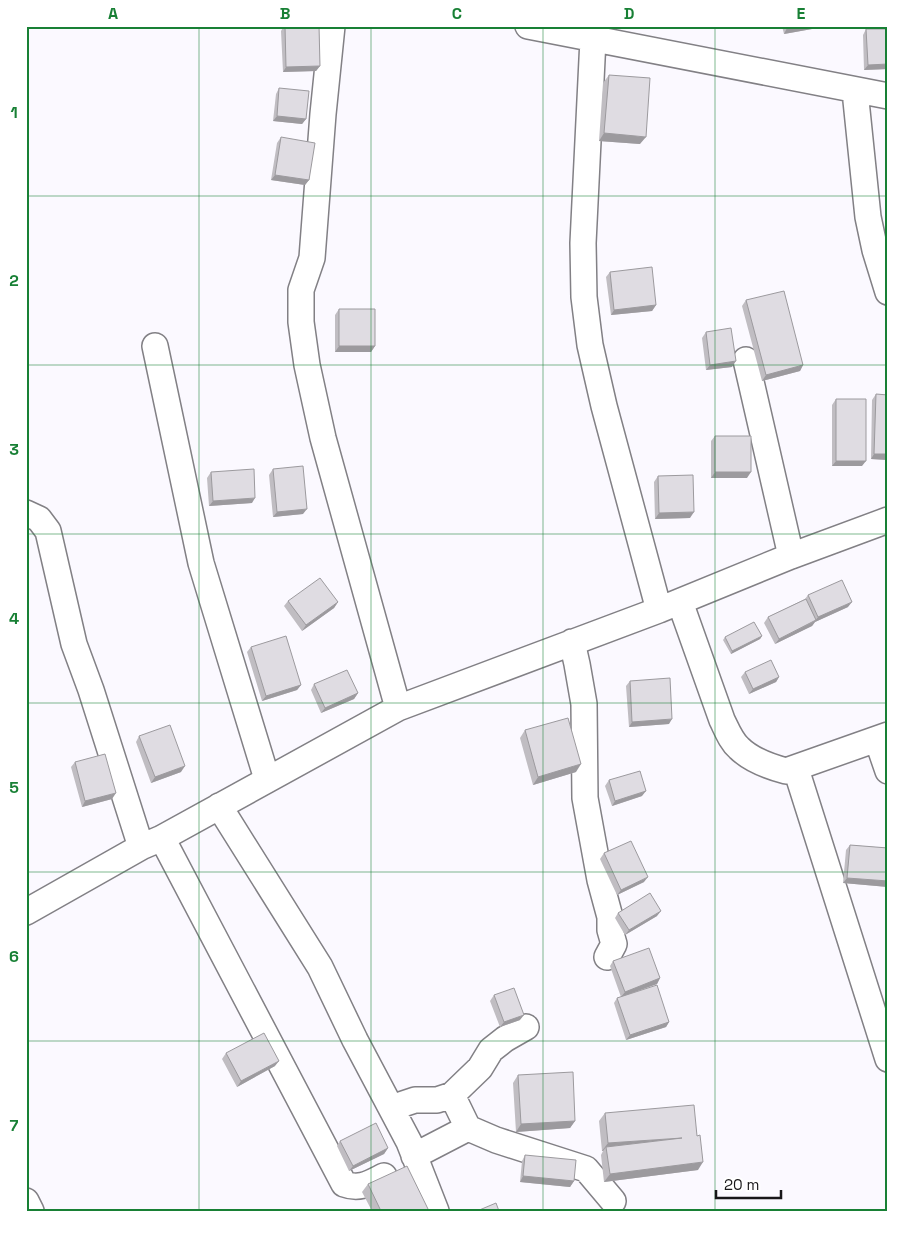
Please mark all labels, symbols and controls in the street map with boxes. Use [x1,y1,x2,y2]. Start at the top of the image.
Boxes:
text: A [108,3,118,24]
text: B [280,3,290,24]
text: C [452,3,462,24]
text: D [624,3,634,24]
text: E [797,3,806,24]
text: 1 [10,102,18,123]
text: 2 [9,270,19,291]
text: 3 [9,439,19,460]
text: 4 [9,608,19,629]
text: 5 [9,777,19,798]
text: 6 [9,946,19,967]
text: 7 [10,1115,19,1136]
scale bar [716,1167,782,1199]
text: 20 m [724,1175,759,1194]

